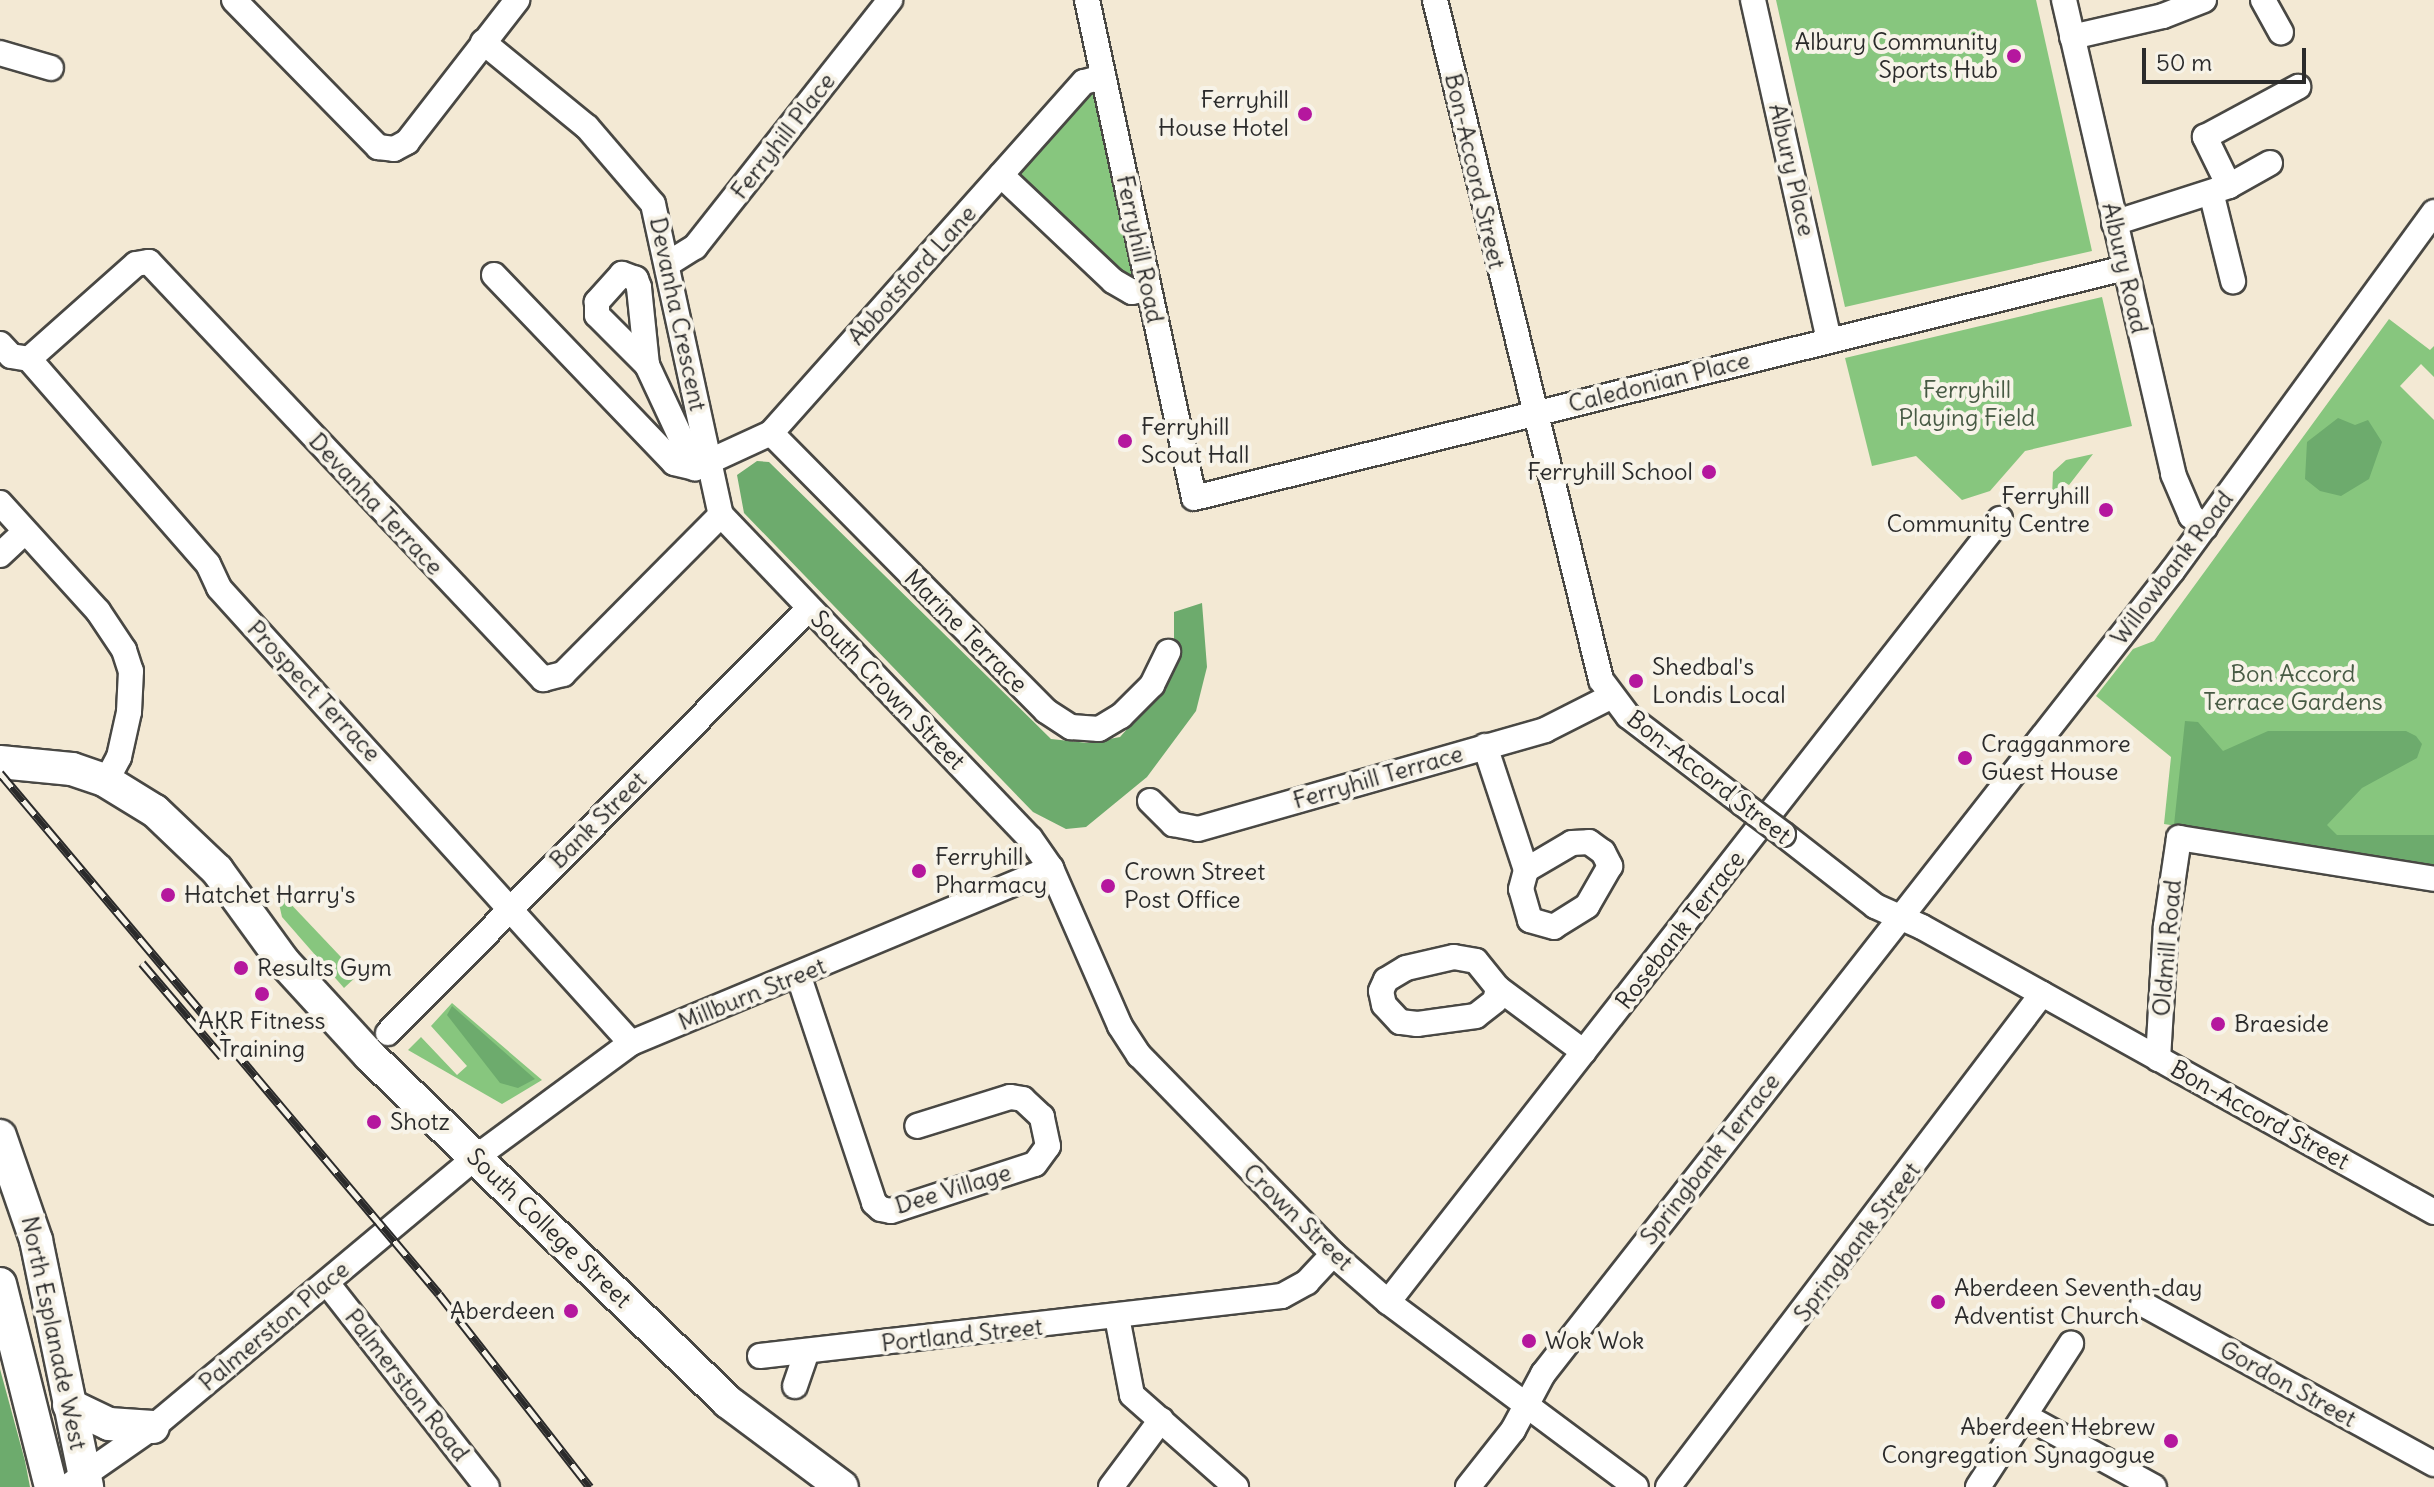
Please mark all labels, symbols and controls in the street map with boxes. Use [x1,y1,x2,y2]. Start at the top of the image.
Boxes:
place label: Albury Community Sports Hub [1795,28,1998,84]
scale bar [2146,32,2310,82]
marker: Albury Community Sports Hub [2005,47,2023,65]
text: 50 m [2156,47,2212,77]
street label: Ferryhill Place [725,67,841,205]
street label: Bon-Accord Street [1439,71,1511,271]
place label: Ferryhill House Hotel [1158,86,1289,142]
street label: Albury Place [1763,101,1821,239]
marker: Ferryhill House Hotel [1296,105,1314,123]
street label: Ferryhill Road [1110,172,1170,326]
street label: Abbotsford Lane [842,199,982,351]
street label: Albury Road [2096,200,2154,336]
street label: Devanha Crescent [643,214,713,414]
street label: Caledonian Place [1565,346,1753,418]
park label: Ferryhill Playing Field [1899,376,2035,432]
place label: Ferryhill Scout Hall [1141,413,1249,469]
street label: Devanha Terrace [303,427,449,581]
marker: Ferryhill Scout Hall [1116,432,1134,450]
place label: Ferryhill School [1527,458,1693,486]
marker: Ferryhill School [1700,463,1718,481]
place label: Ferryhill Community Centre [1886,482,2090,538]
street label: Willowbank Road [2105,485,2239,651]
marker: Ferryhill Community Centre [2097,501,2115,519]
street label: Marine Terrace [898,563,1034,699]
street label: South Crown Street [805,605,971,775]
street label: Prospect Terrace [241,614,387,768]
place label: Shedbal's Londis Local [1652,653,1786,709]
park label: Bon Accord Terrace Gardens [2203,660,2383,716]
marker: Shedbal's Londis Local [1627,672,1645,690]
street label: Bon-Accord Street [1622,704,1796,850]
place label: Cragganmore Guest House [1981,730,2131,786]
street label: Ferryhill Terrace [1290,739,1466,815]
marker: Cragganmore Guest House [1956,749,1974,767]
street label: Bank Street [544,766,652,874]
place label: Ferryhill Pharmacy [935,843,1047,899]
street label: Rosebank Terrace [1609,845,1751,1015]
place label: Crown Street Post Office [1124,858,1265,914]
marker: Ferryhill Pharmacy [910,862,928,880]
marker: Crown Street Post Office [1099,877,1117,895]
street label: Oldmill Road [2147,878,2187,1018]
place label: Hatchet Harry's [184,881,355,909]
marker: Hatchet Harry's [159,886,177,904]
street label: Millburn Street [674,951,830,1037]
place label: Results Gym [257,954,392,982]
marker: Results Gym [232,959,250,977]
marker: AKR Fitness Training [253,985,271,1003]
place label: AKR Fitness Training [199,1007,325,1063]
place label: Braeside [2234,1010,2329,1038]
marker: Braeside [2209,1015,2227,1033]
street label: Bon-Accord Street [2166,1054,2354,1176]
street label: Springbank Terrace [1634,1068,1786,1250]
place label: Shotz [390,1108,450,1136]
marker: Shotz [365,1113,383,1131]
street label: South College Street [461,1142,637,1314]
street label: Springbank Street [1788,1157,1926,1327]
street label: Dee Village [892,1158,1014,1220]
street label: Crown Street [1237,1158,1359,1276]
street label: North Esplanade West [15,1214,93,1452]
street label: Palmerston Place [193,1255,355,1397]
place label: Aberdeen Seventh-day Adventist Church [1954,1274,2202,1330]
marker: Aberdeen Seventh-day Adventist Church [1929,1293,1947,1311]
place label: Aberdeen [450,1297,555,1325]
marker: Aberdeen [562,1302,580,1320]
street label: Palmerston Road [339,1303,475,1467]
street label: Portland Street [880,1312,1044,1358]
place label: Wok Wok [1545,1327,1644,1355]
marker: Wok Wok [1520,1332,1538,1350]
street label: Gordon Street [2215,1335,2361,1433]
place label: Aberdeen Hebrew Congregation Synagogue [1881,1413,2155,1469]
marker: Aberdeen Hebrew Congregation Synagogue [2162,1432,2180,1450]

